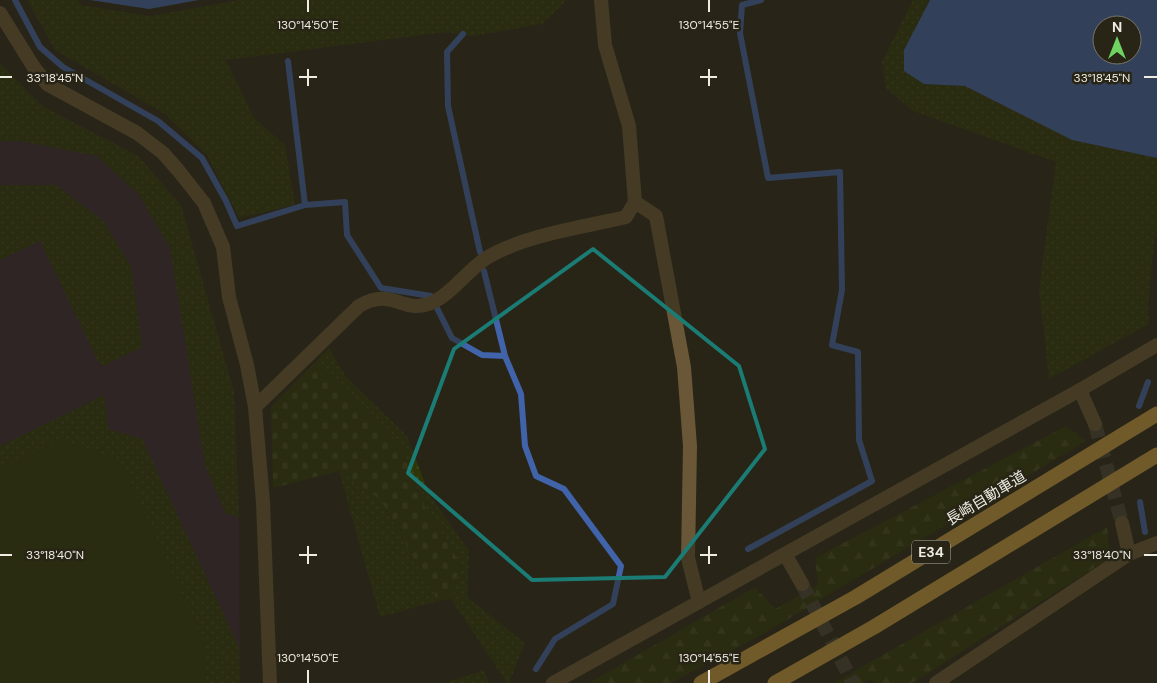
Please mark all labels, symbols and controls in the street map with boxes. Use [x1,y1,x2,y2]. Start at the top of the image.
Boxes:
north arrow [1092,15,1142,65]
text: 130°14'50"E [277,17,339,33]
text: 130°14'55"E [679,17,739,33]
text: N [1112,18,1122,36]
text: 33°18'45"N [27,70,83,86]
text: 33°18'45"N [1074,70,1130,86]
street label: 長崎自動車道 [942,466,1030,530]
road number: E34 [912,540,950,564]
text: 33°18'40"N [26,547,84,563]
text: 33°18'40"N [1073,547,1131,563]
text: 130°14'50"E [277,650,339,666]
text: 130°14'55"E [679,650,739,666]

